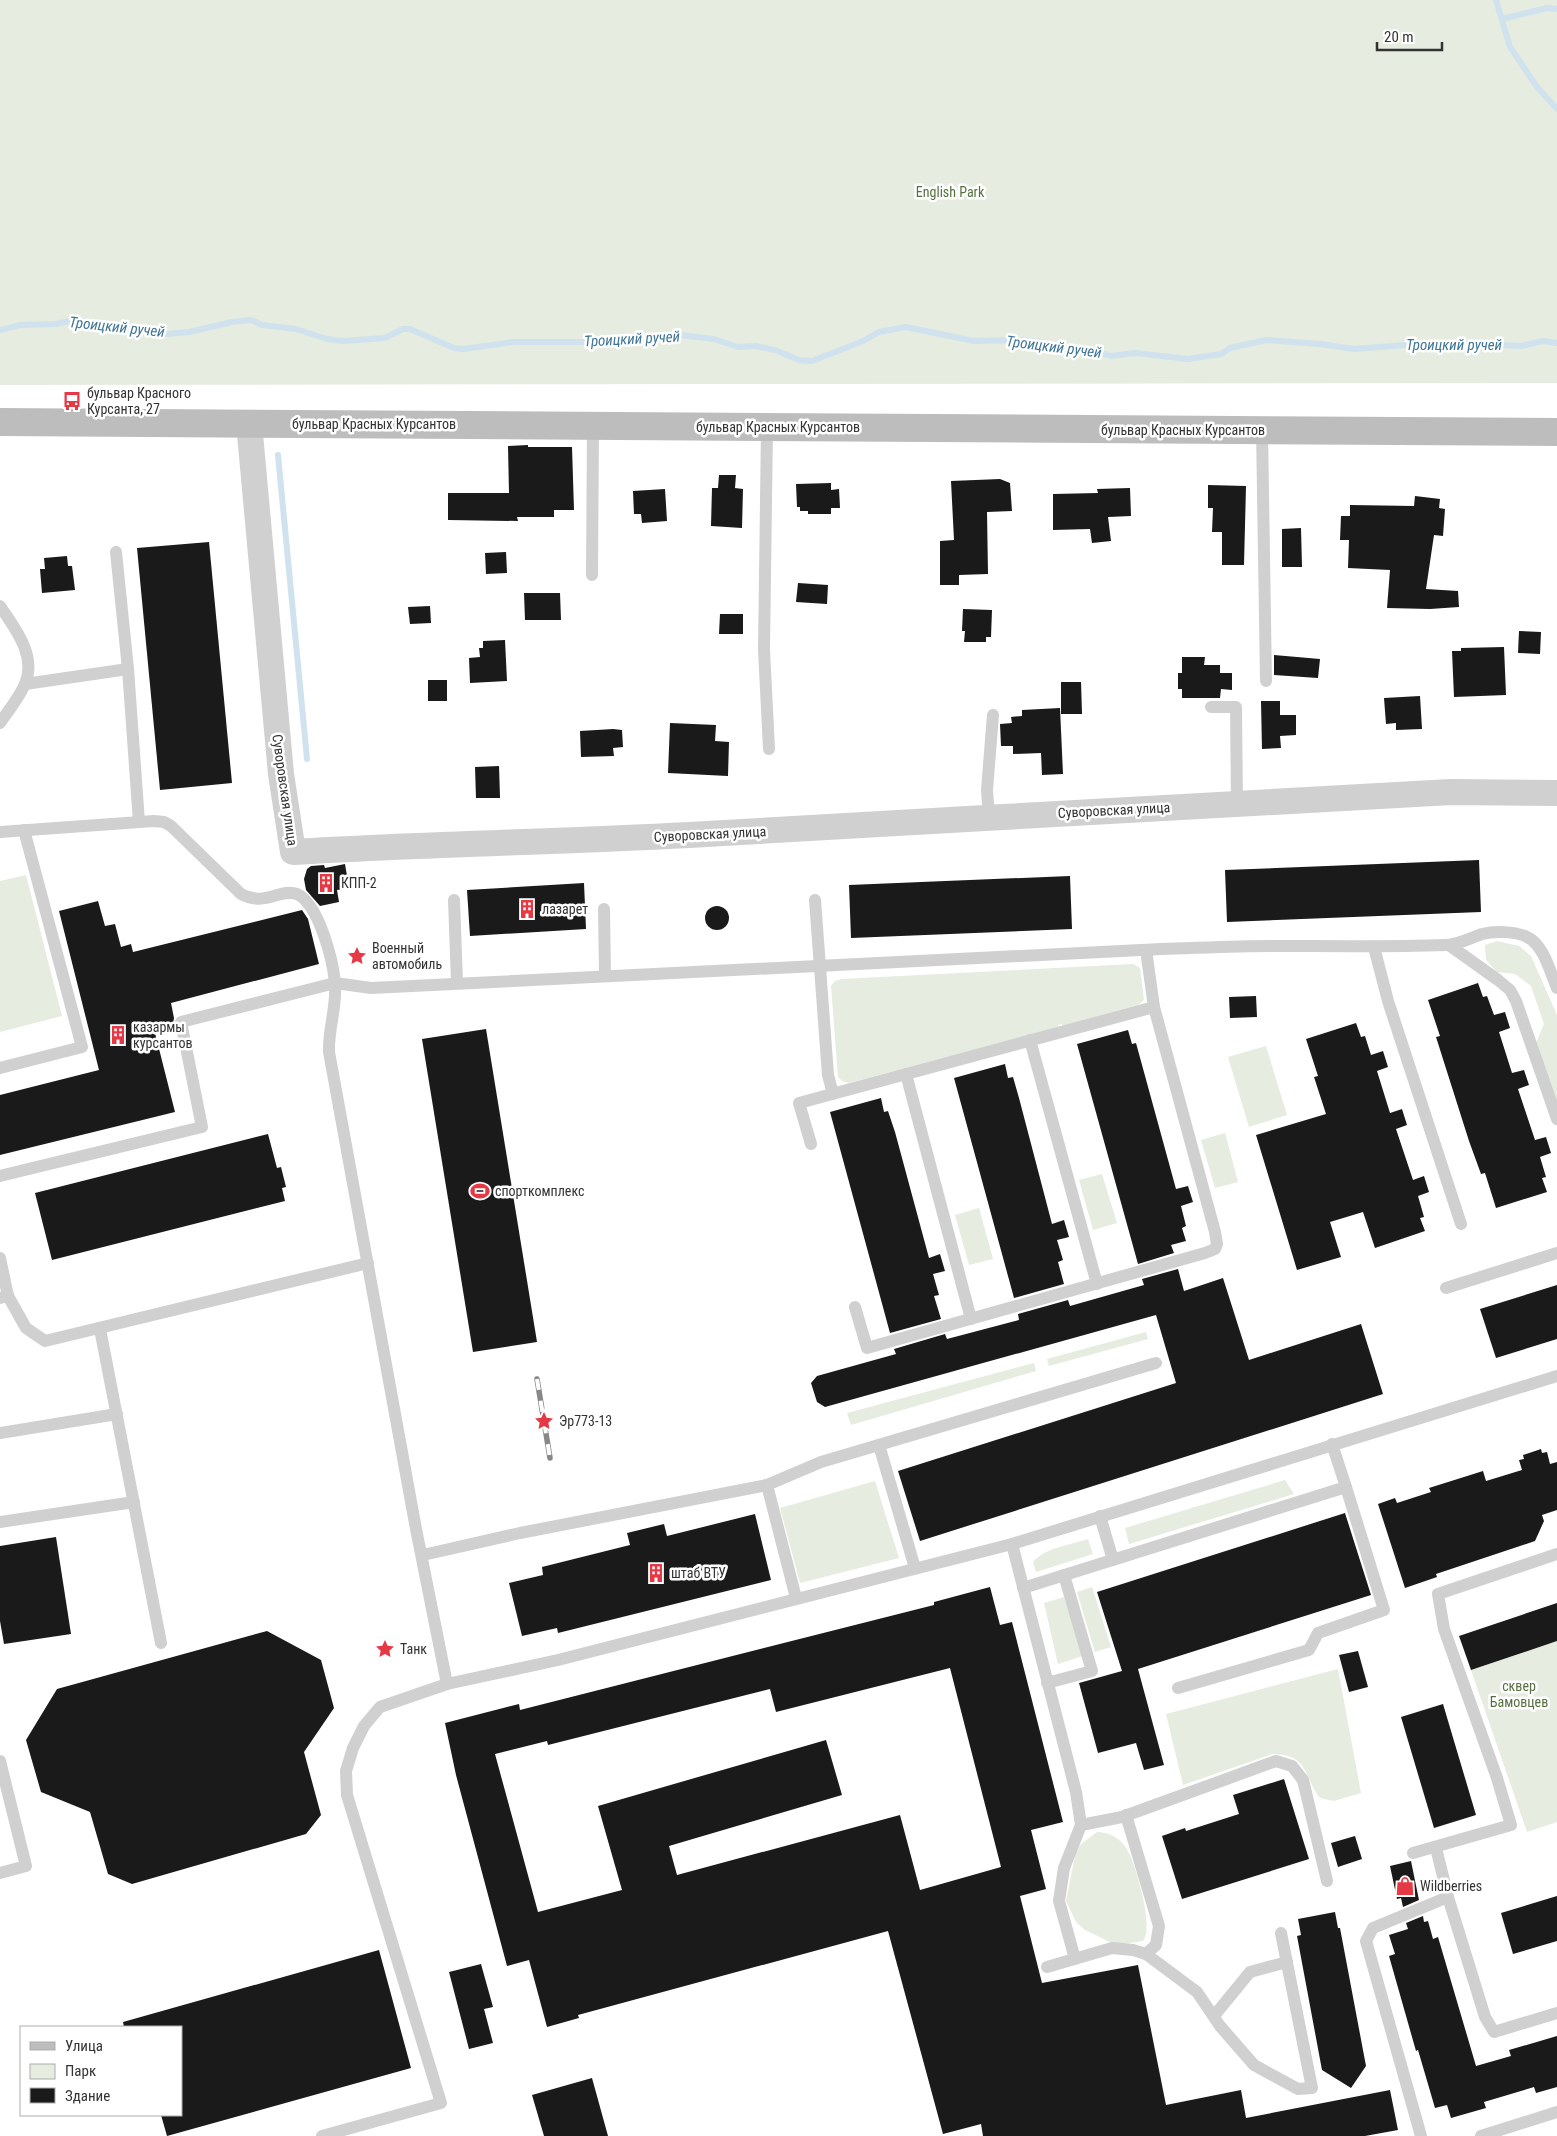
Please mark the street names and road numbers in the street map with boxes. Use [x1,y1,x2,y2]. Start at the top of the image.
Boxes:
street label: бульвар Красных Курсантов [292,416,456,432]
street label: бульвар Красных Курсантов [696,419,860,435]
street label: бульвар Красных Курсантов [1101,422,1265,438]
street label: Суворовская улица [269,733,301,847]
street label: Суворовская улица [1057,799,1171,821]
street label: Суворовская улица [653,823,767,845]

